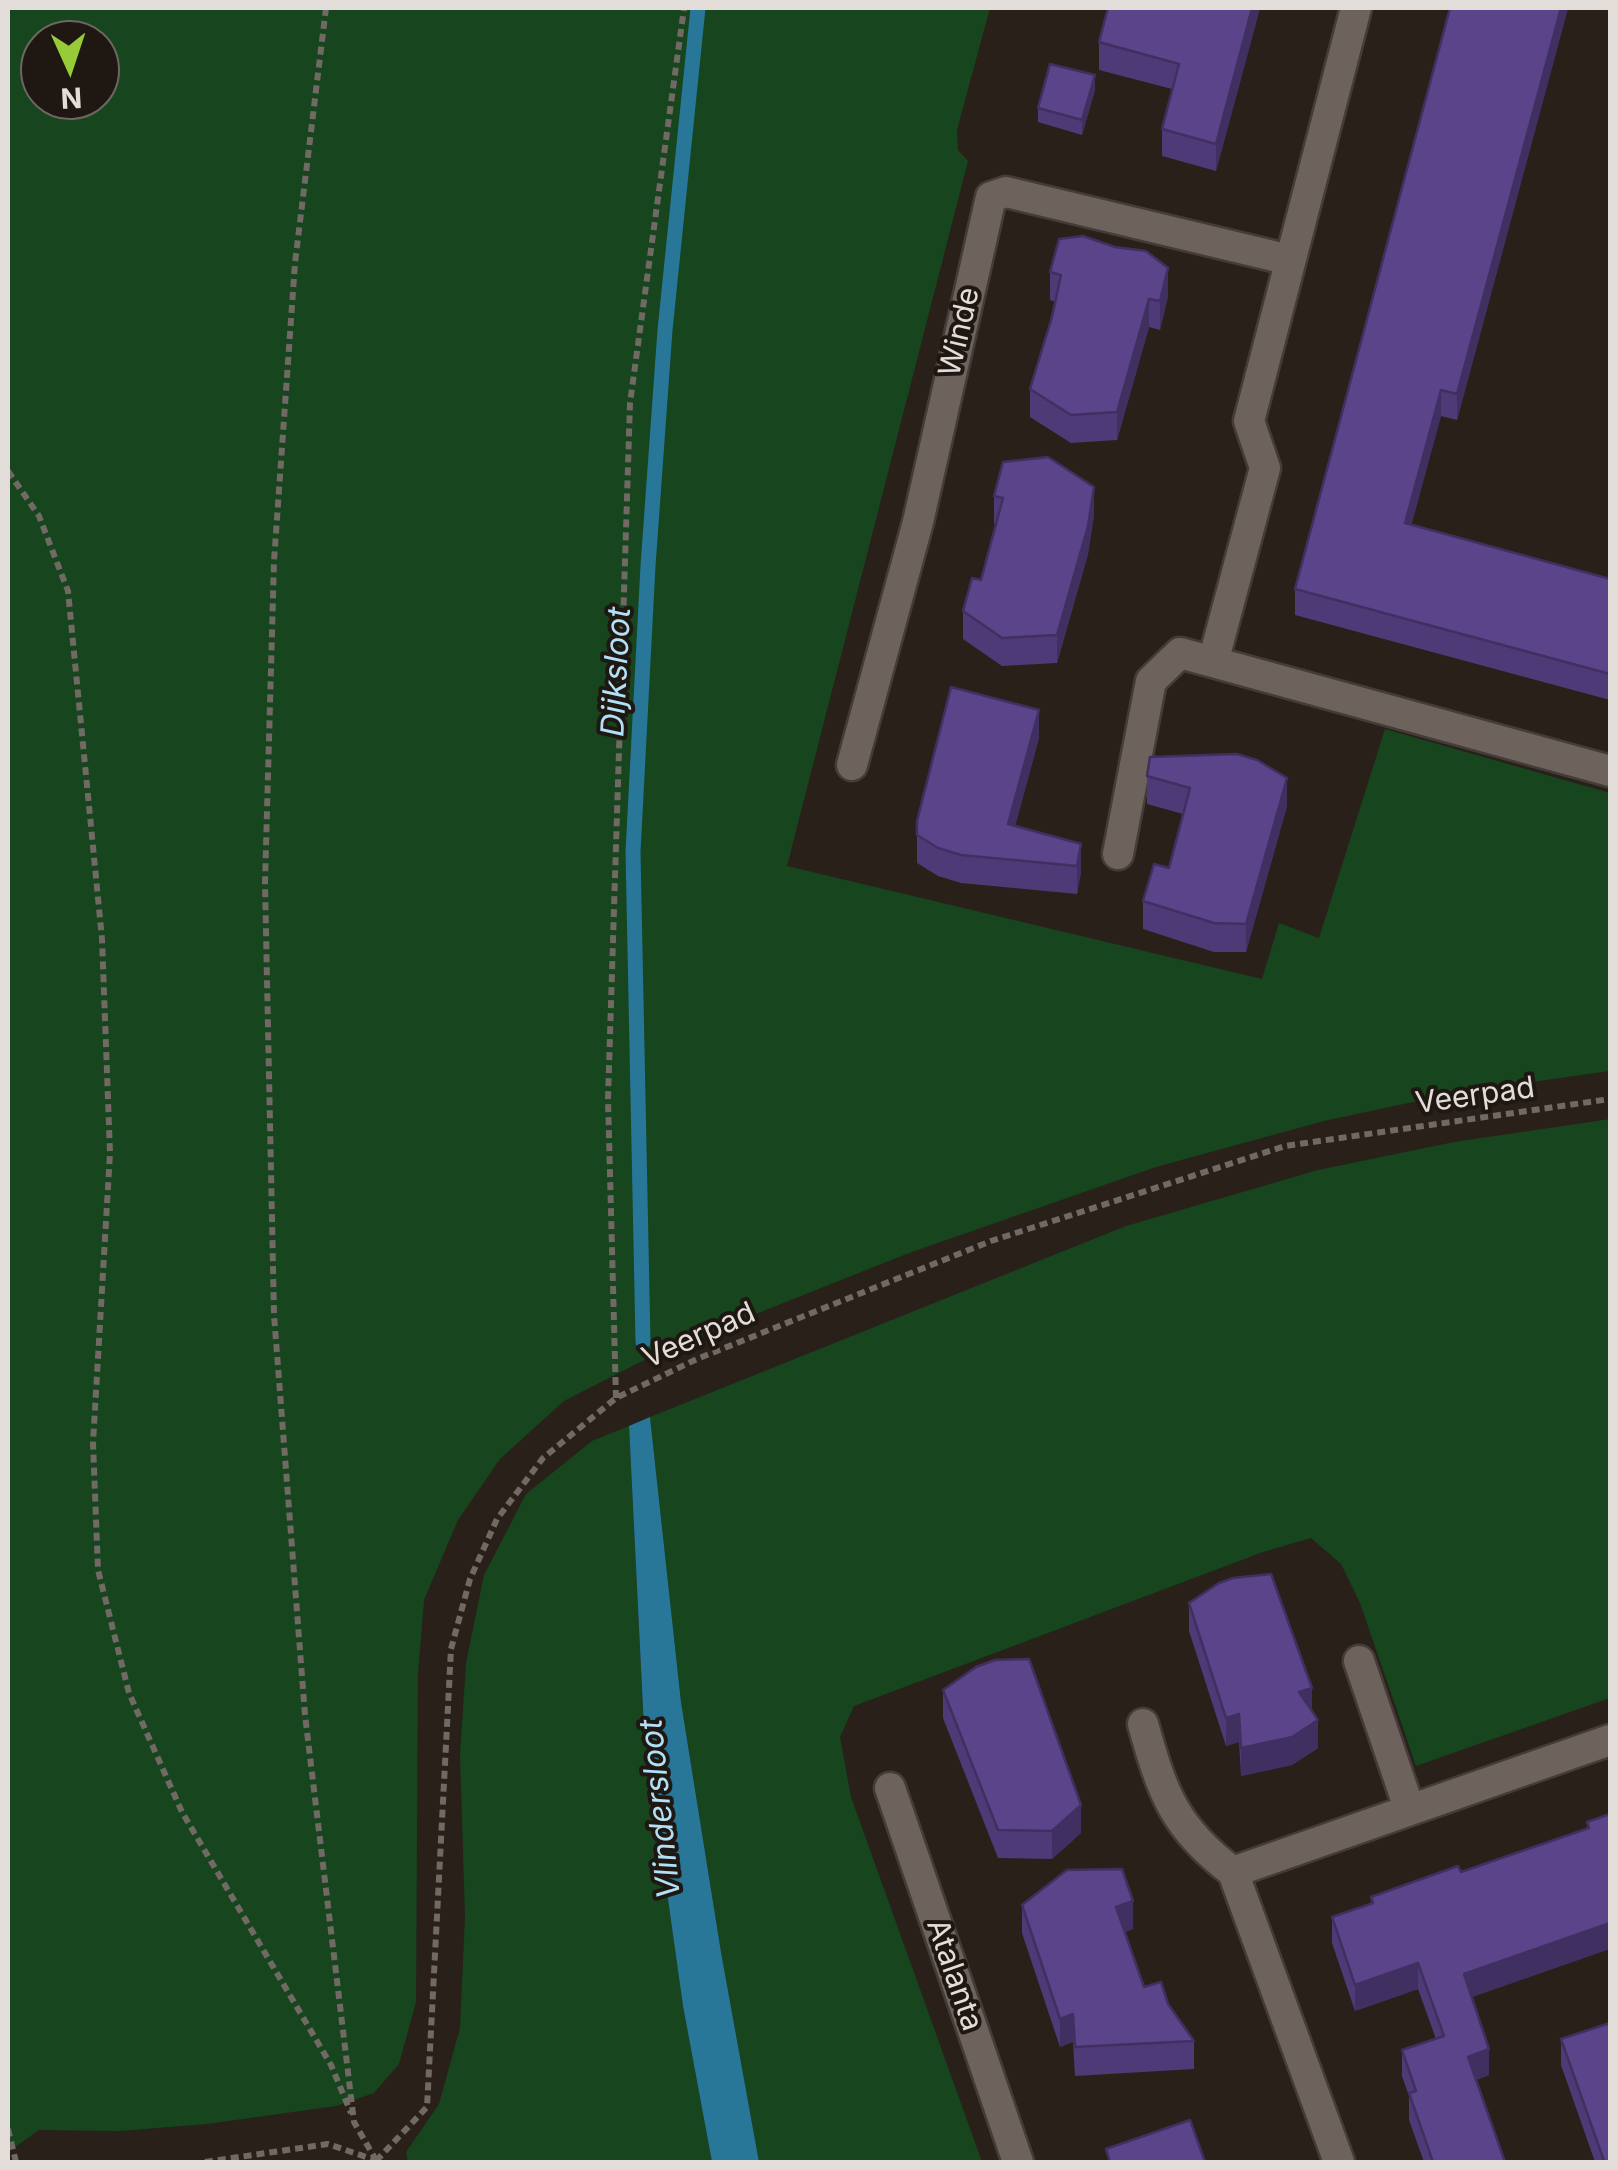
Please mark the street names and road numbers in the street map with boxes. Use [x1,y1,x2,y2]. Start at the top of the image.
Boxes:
street label: Winde [932,284,988,380]
street label: Veerpad [1413,1070,1537,1122]
street label: Veerpad [637,1295,761,1377]
street label: Atalanta [918,1915,990,2035]

